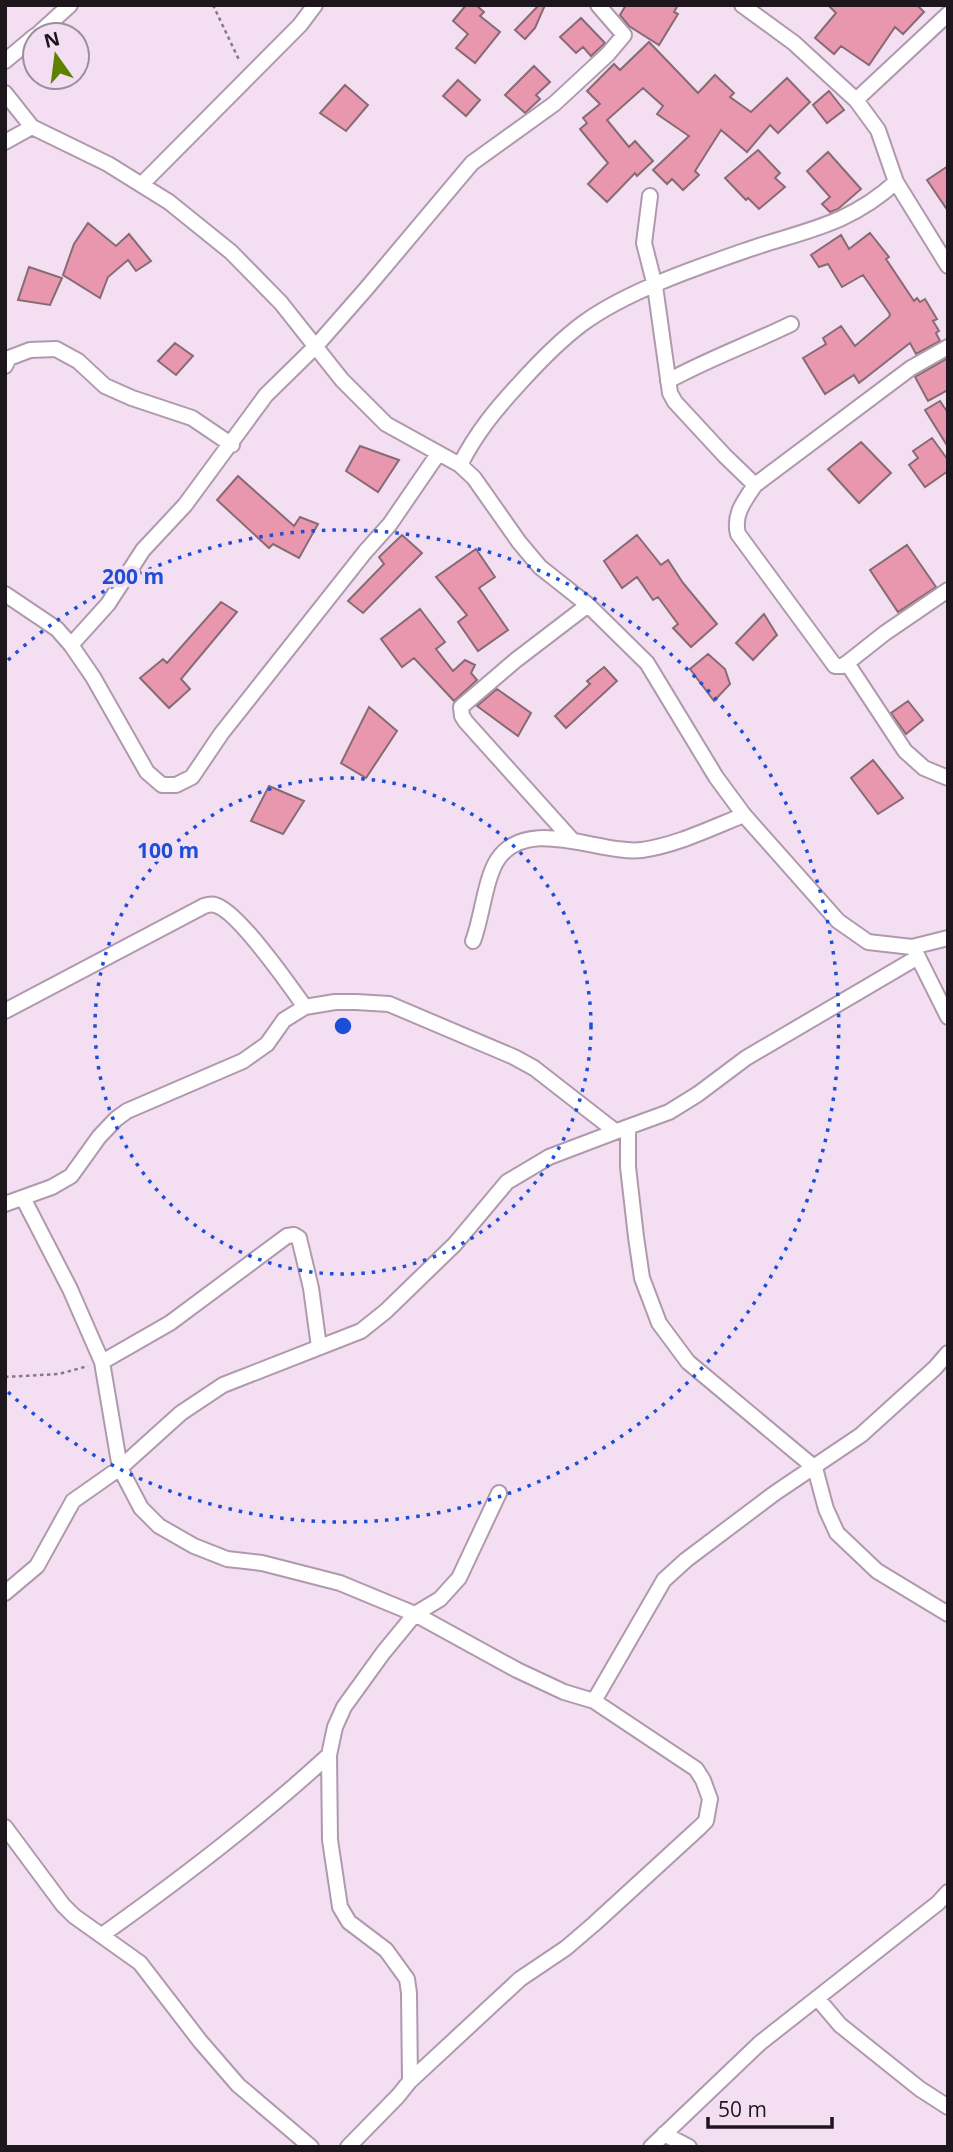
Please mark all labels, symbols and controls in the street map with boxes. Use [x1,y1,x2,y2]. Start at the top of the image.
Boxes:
north arrow [21,21,91,91]
text: N [41,25,63,54]
text: 200 m [102,562,164,590]
text: 100 m [137,836,199,864]
centre of rings [331,1014,355,1038]
scale bar [708,2086,832,2130]
text: 50 m [718,2095,767,2123]

